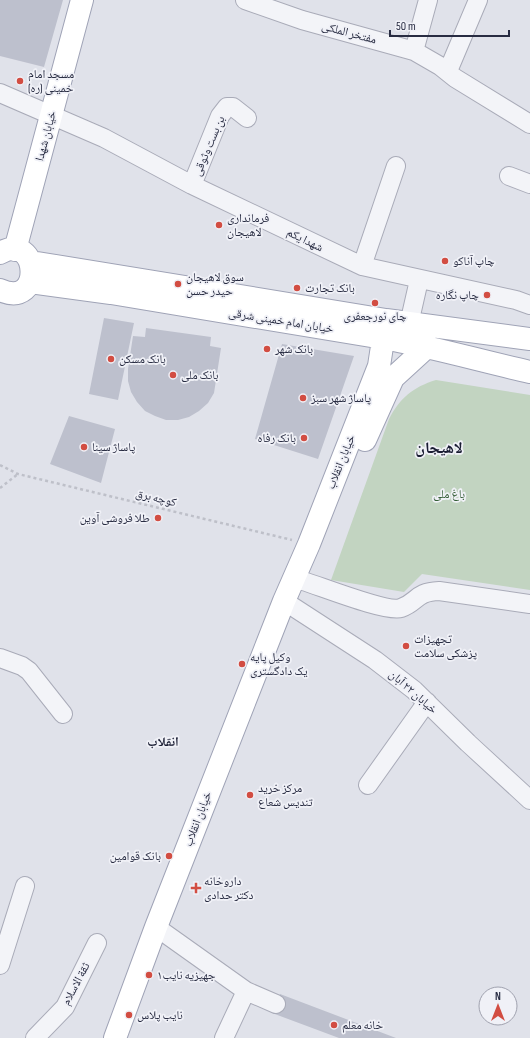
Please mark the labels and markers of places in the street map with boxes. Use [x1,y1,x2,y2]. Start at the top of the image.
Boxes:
place label: مسجد امام خمینی (ره) [28,67,74,96]
marker: مسجد امام خمینی (ره) [15,76,25,86]
place label: فرمانداری لاهیجان [227,211,269,240]
marker: فرمانداری لاهیجان [214,220,224,230]
place label: چاپ آناکو [453,254,495,269]
marker: چاپ آناکو [440,256,450,266]
place label: سوق لاهيجان حيدر حسن [186,270,244,299]
marker: سوق لاهيجان حيدر حسن [173,279,183,289]
place label: بانک تجارت [305,281,355,296]
marker: بانک تجارت [292,283,302,293]
place label: چاپ نگاره [436,288,479,303]
marker: چاپ نگاره [482,290,492,300]
marker: چای نورجعفری [370,298,380,308]
place label: چای نورجعفری [343,309,407,324]
place label: بانک شهر [274,342,313,357]
marker: بانک شهر [262,344,272,354]
place label: بانک مسکن [119,352,166,367]
marker: بانک مسکن [106,354,116,364]
place label: بانک ملی [181,368,219,383]
marker: بانک ملی [168,370,178,380]
place label: پاساژ شهر سبز [310,391,372,406]
marker: پاساژ شهر سبز [298,393,308,403]
place label: بانک رفاه [258,431,296,446]
marker: بانک رفاه [299,433,309,443]
place label: پاساژ سینا [92,440,136,455]
marker: پاساژ سینا [79,442,89,452]
place label: طلا فروشی آوین [80,511,150,526]
marker: طلا فروشی آوین [153,513,163,523]
place label: تجهیزات پزشکی سلامت [414,632,477,661]
marker: تجهیزات پزشکی سلامت [401,641,411,651]
place label: وکیل پایه یک دادگستری [250,650,308,679]
marker: وکیل پایه یک دادگستری [237,659,247,669]
place label: مرکز خرید تندیس شعاع [258,781,313,810]
marker: مرکز خرید تندیس شعاع [245,790,255,800]
place label: بانک قوامین [110,849,161,864]
marker: بانک قوامین [164,851,174,861]
place label: داروخانه دکتر حدادی [204,874,254,903]
marker: داروخانه دکتر حدادی [191,883,201,893]
place label: جهیزیه نایب۱ [157,968,216,983]
marker: جهیزیه نایب۱ [144,970,154,980]
place label: نایب پلاس [137,1008,183,1023]
marker: نایب پلاس [124,1010,134,1020]
place label: خانه معلم [342,1018,383,1033]
marker: خانه معلم [329,1020,339,1030]

